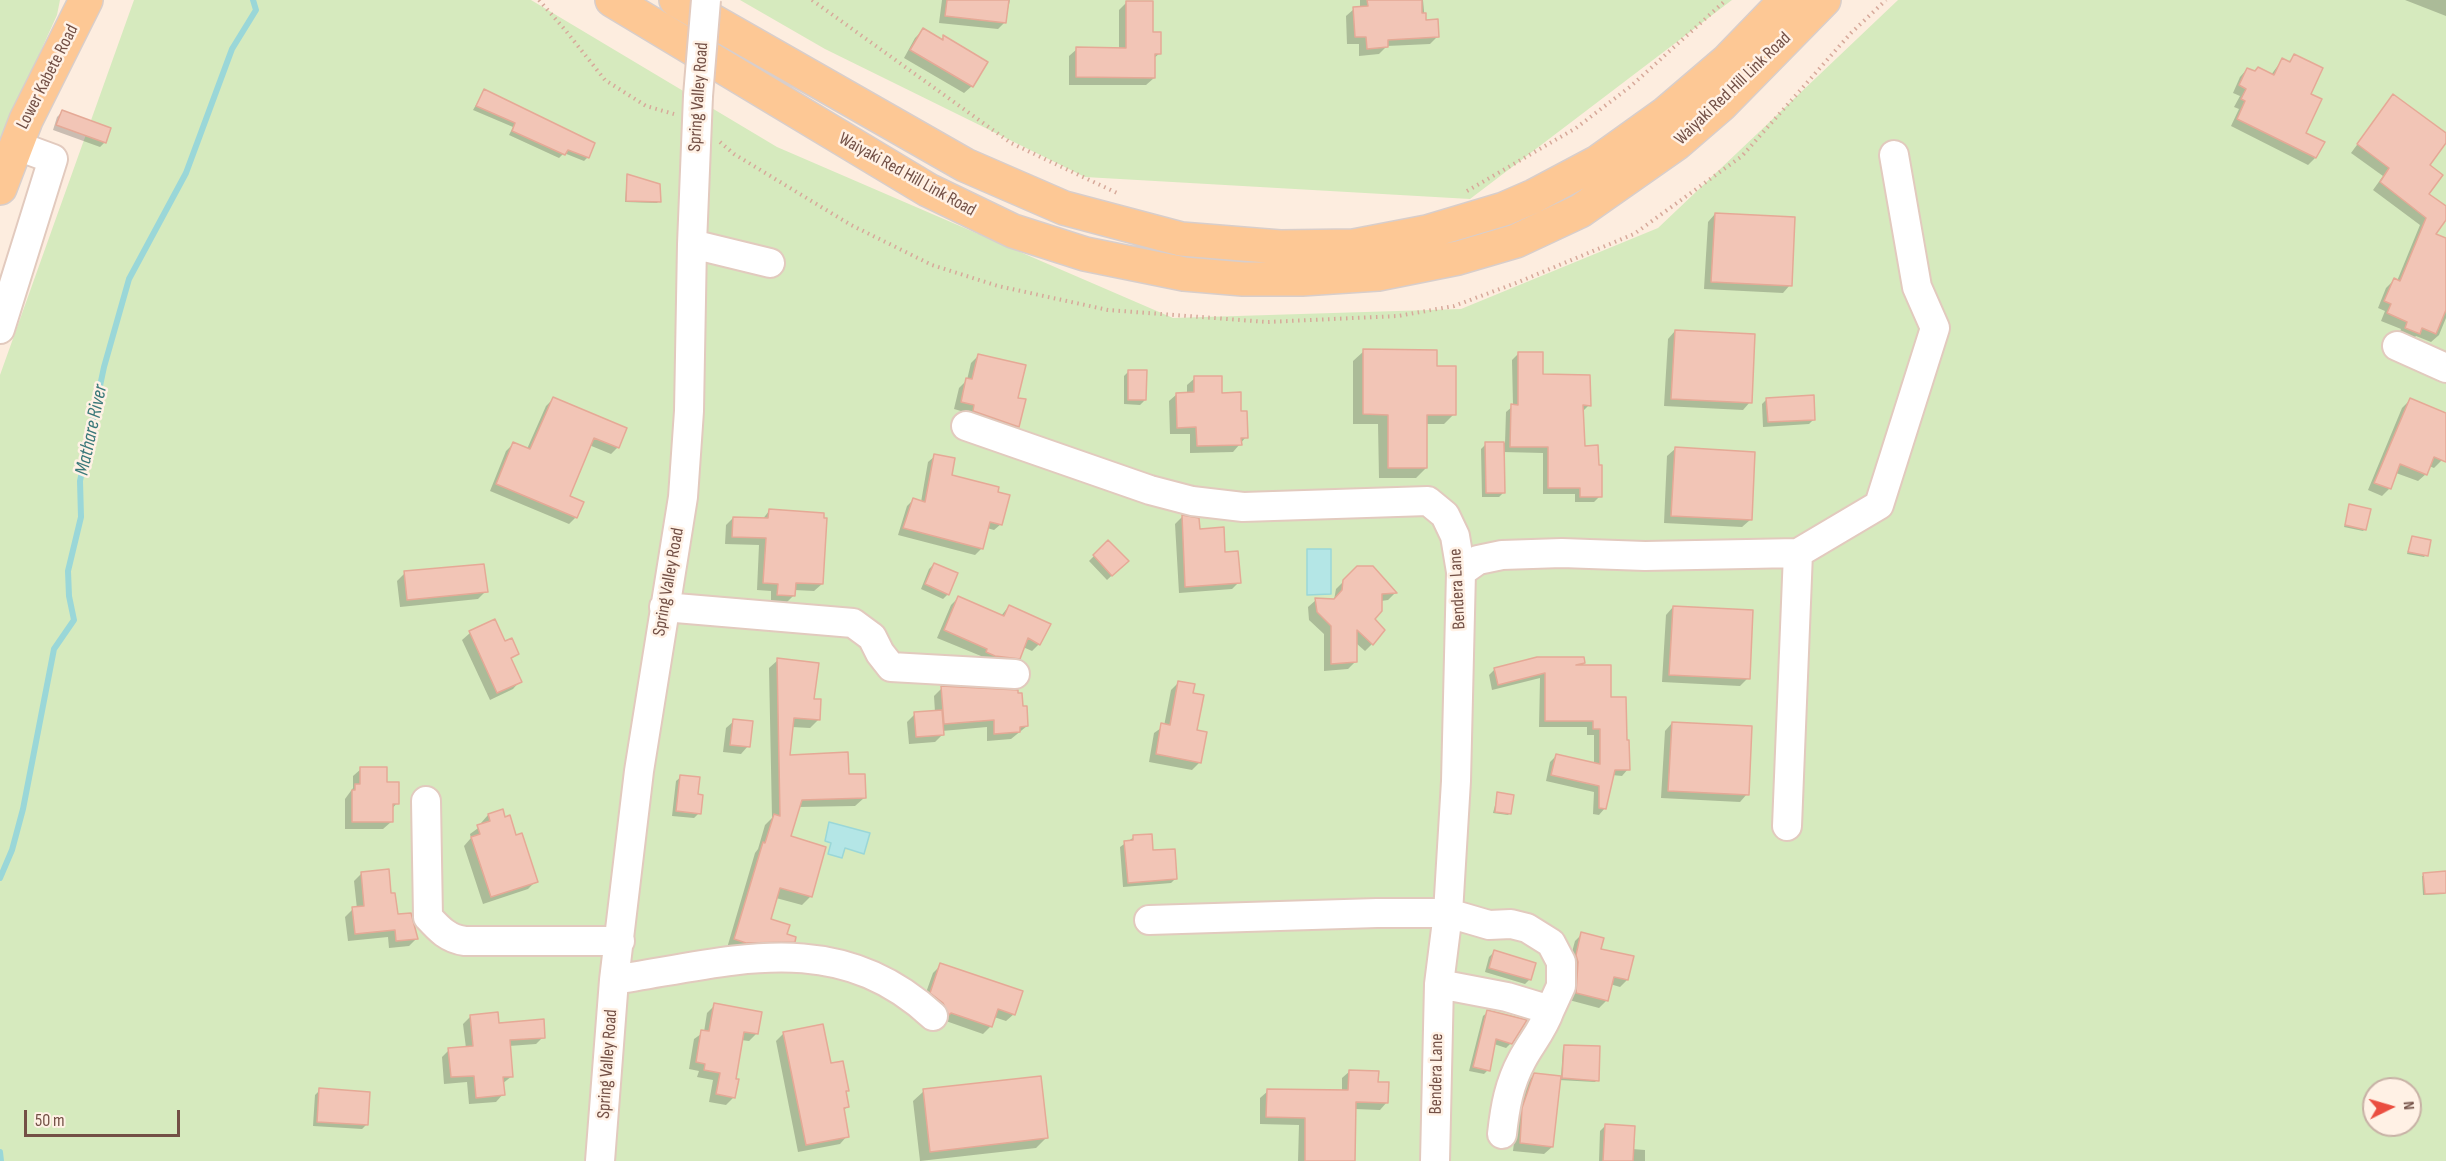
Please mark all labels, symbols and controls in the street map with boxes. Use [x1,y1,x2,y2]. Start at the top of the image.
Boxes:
street label: Lower Kabete Road [12,21,84,133]
street label: Waiyaki Red Hill Link Road [1670,28,1796,150]
street label: Spring Valley Road [684,42,714,152]
street label: Waiyaki Red Hill Link Road [835,128,979,222]
water label: Mathare River [71,383,113,477]
street label: Spring Valley Road [649,526,689,638]
street label: Bendera Lane [1445,548,1471,630]
street label: Spring Valley Road [593,1009,623,1119]
street label: Bendera Lane [1425,1033,1449,1115]
north arrow [2362,1077,2422,1137]
scale bar [27,1098,183,1136]
text: N [2399,1100,2418,1111]
text: 50 m [35,1110,65,1131]

